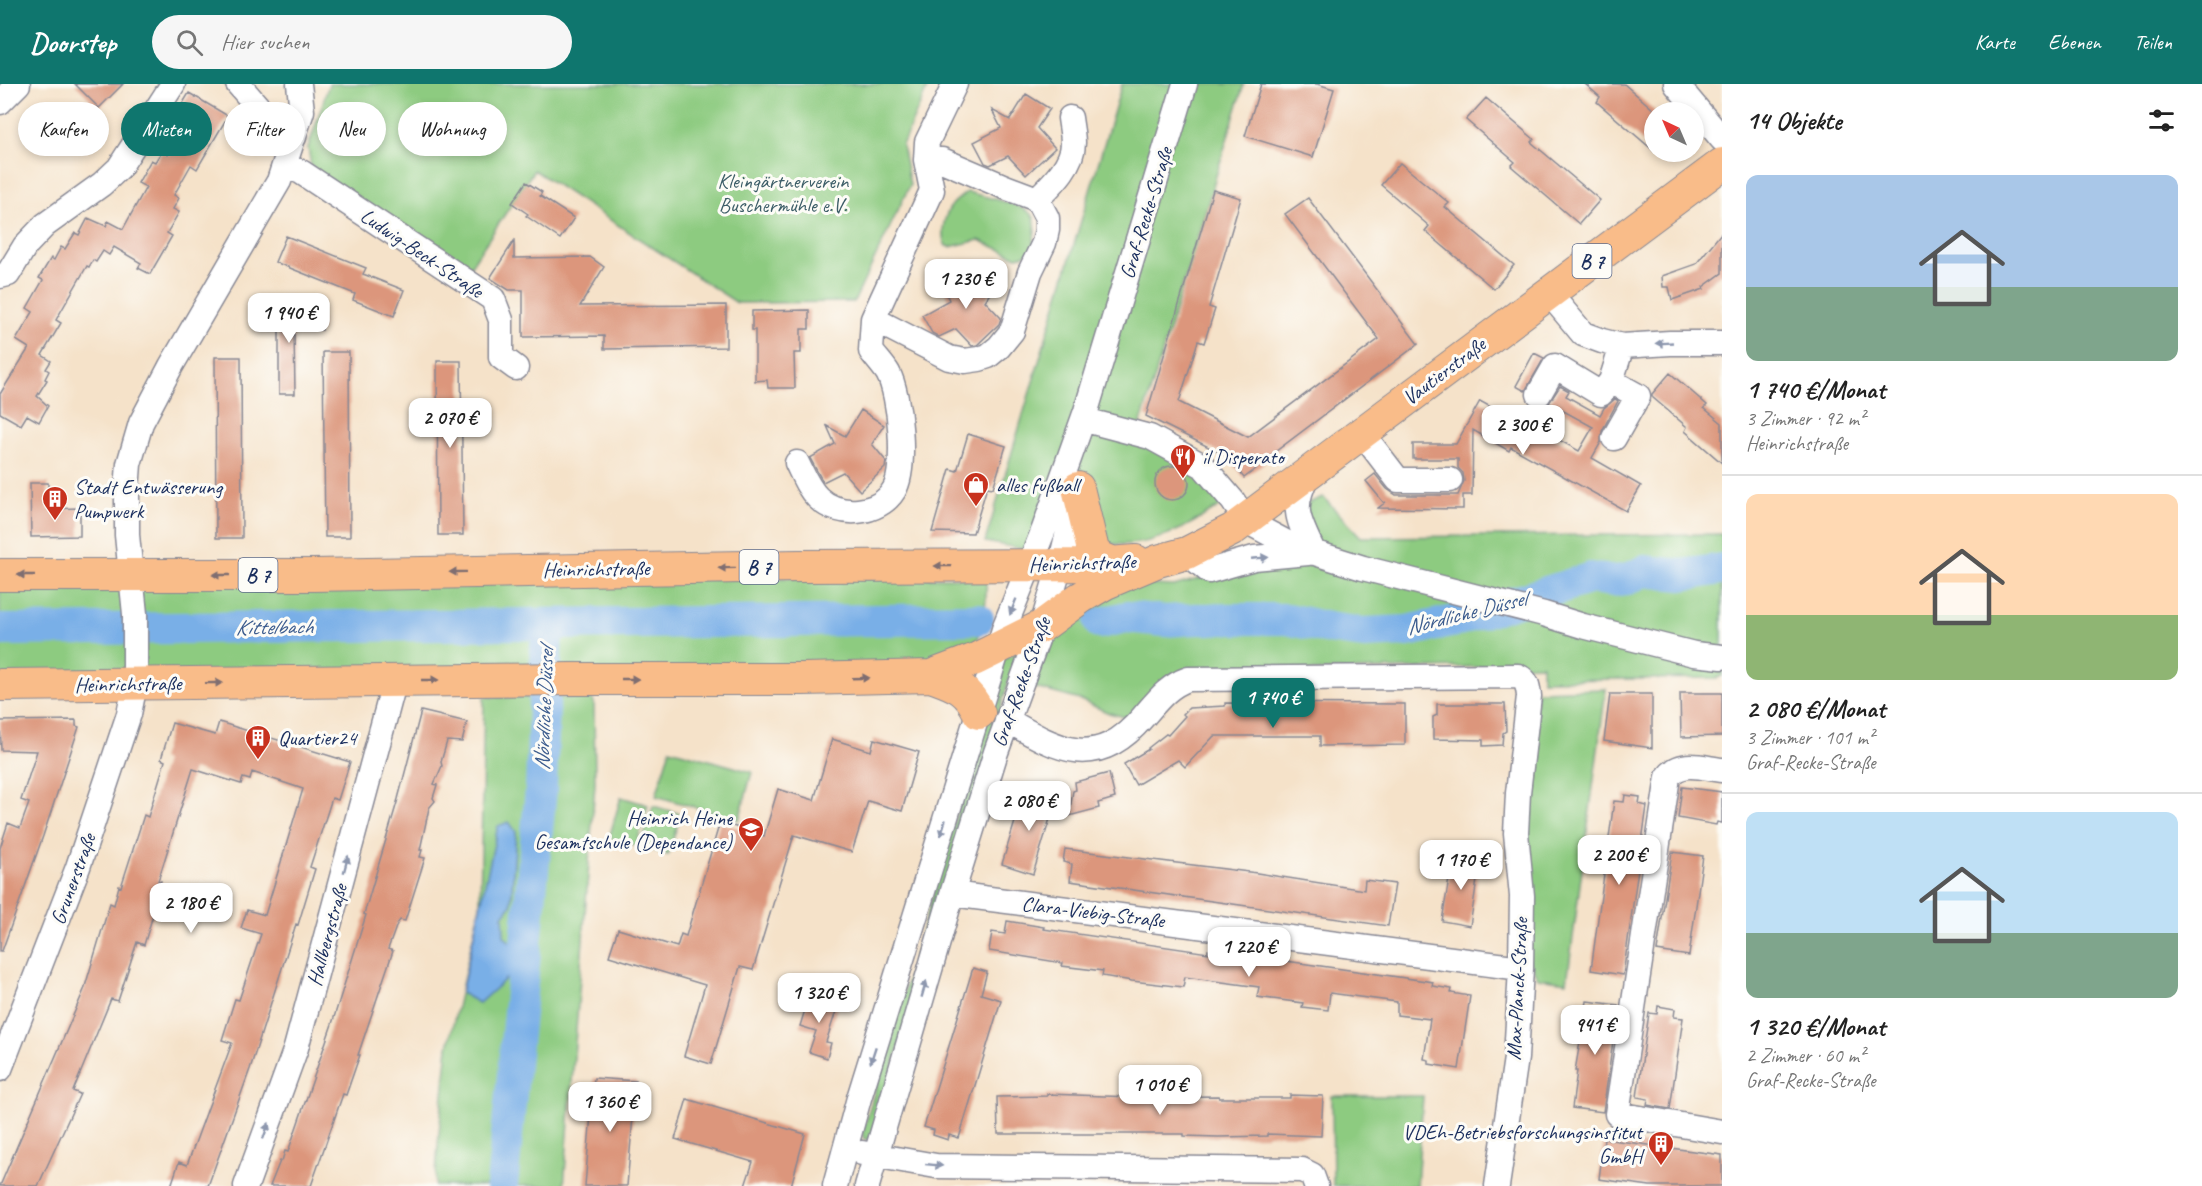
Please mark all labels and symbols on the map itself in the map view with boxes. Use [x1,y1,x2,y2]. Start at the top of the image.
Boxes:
north arrow [1644,102,1704,162]
street label: Graf-Recke-Straße [1114,142,1179,282]
park label: Kleingärtnerverein Buschermühle e.V. [718,168,849,218]
street label: Ludwig-Beck-Straße [356,202,490,305]
road number: B 7 [1572,244,1612,278]
pin: 1 230 € [911,259,1021,310]
pin: 1 940 € [234,293,344,344]
street label: Vautierstraße [1398,330,1492,410]
one-way arrow [1654,339,1673,348]
pin: 2 070 € [395,398,505,449]
pin: 2 300 € [1468,405,1578,456]
restaurant icon: il Disperato [1168,442,1198,480]
place label: il Disperato [1202,444,1286,470]
shop icon: alles fußball [961,470,991,508]
place label: alles fußball [996,472,1082,498]
place label: Stadt Entwässerung Pumpwerk [74,474,224,524]
building icon: Stadt Entwässerung Pumpwerk [40,484,70,522]
street label: Heinrichstraße [1028,548,1138,578]
road number: B 7 [740,550,778,584]
one-way arrow [1251,553,1270,563]
street label: Heinrichstraße [542,555,652,583]
road number: B 7 [238,558,278,592]
one-way arrow [933,561,952,571]
one-way arrow [717,563,736,572]
one-way arrow [448,567,467,576]
one-way arrow [16,570,35,580]
one-way arrow [211,570,230,580]
water label: Nördliche Düssel [1403,583,1536,641]
one-way arrow [1008,598,1017,616]
water label: Kittelbach [235,612,315,642]
street label: Graf-Recke-Straße [986,612,1057,750]
water label: Nördliche Düssel [528,640,560,771]
street label: Heinrichstraße [74,670,184,698]
one-way arrow [852,673,871,682]
one-way arrow [621,674,640,684]
one-way arrow [421,675,440,685]
one-way arrow [205,678,224,687]
pin: 1 740 € [1218,678,1328,729]
building icon: Quartier24 [243,723,273,761]
place label: Quartier24 [278,725,359,751]
pin: 2 080 € [974,781,1084,832]
place label: Heinrich Heine Gesamtschule (Dependance) [535,805,733,855]
school or university icon: Heinrich Heine Gesamtschule (Dependance) [736,815,766,853]
one-way arrow [938,819,947,837]
street label: Grunerstraße [45,828,102,928]
pin: 2 200 € [1564,835,1674,886]
pin: 1 170 € [1406,840,1516,891]
one-way arrow [342,855,351,873]
street label: Hallbergstraße [301,879,354,989]
pin: 2 180 € [136,883,246,934]
street label: Clara-Viebig-Straße [1020,890,1168,934]
street label: Max-Planck-Straße [1500,915,1534,1061]
pin: 1 220 € [1194,927,1304,978]
pin: 1 320 € [764,973,874,1024]
one-way arrow [920,979,929,997]
pin: 941 € [1553,1005,1637,1056]
one-way arrow [868,1046,877,1064]
pin: 1 010 € [1105,1065,1215,1116]
pin: 1 360 € [555,1082,665,1133]
place label: VDEh-Betriebsforschungsinstitut GmbH [1402,1119,1645,1169]
one-way arrow [262,1122,271,1140]
building icon: VDEh-Betriebsforschungsinstitut GmbH [1646,1129,1676,1167]
one-way arrow [924,1160,943,1170]

